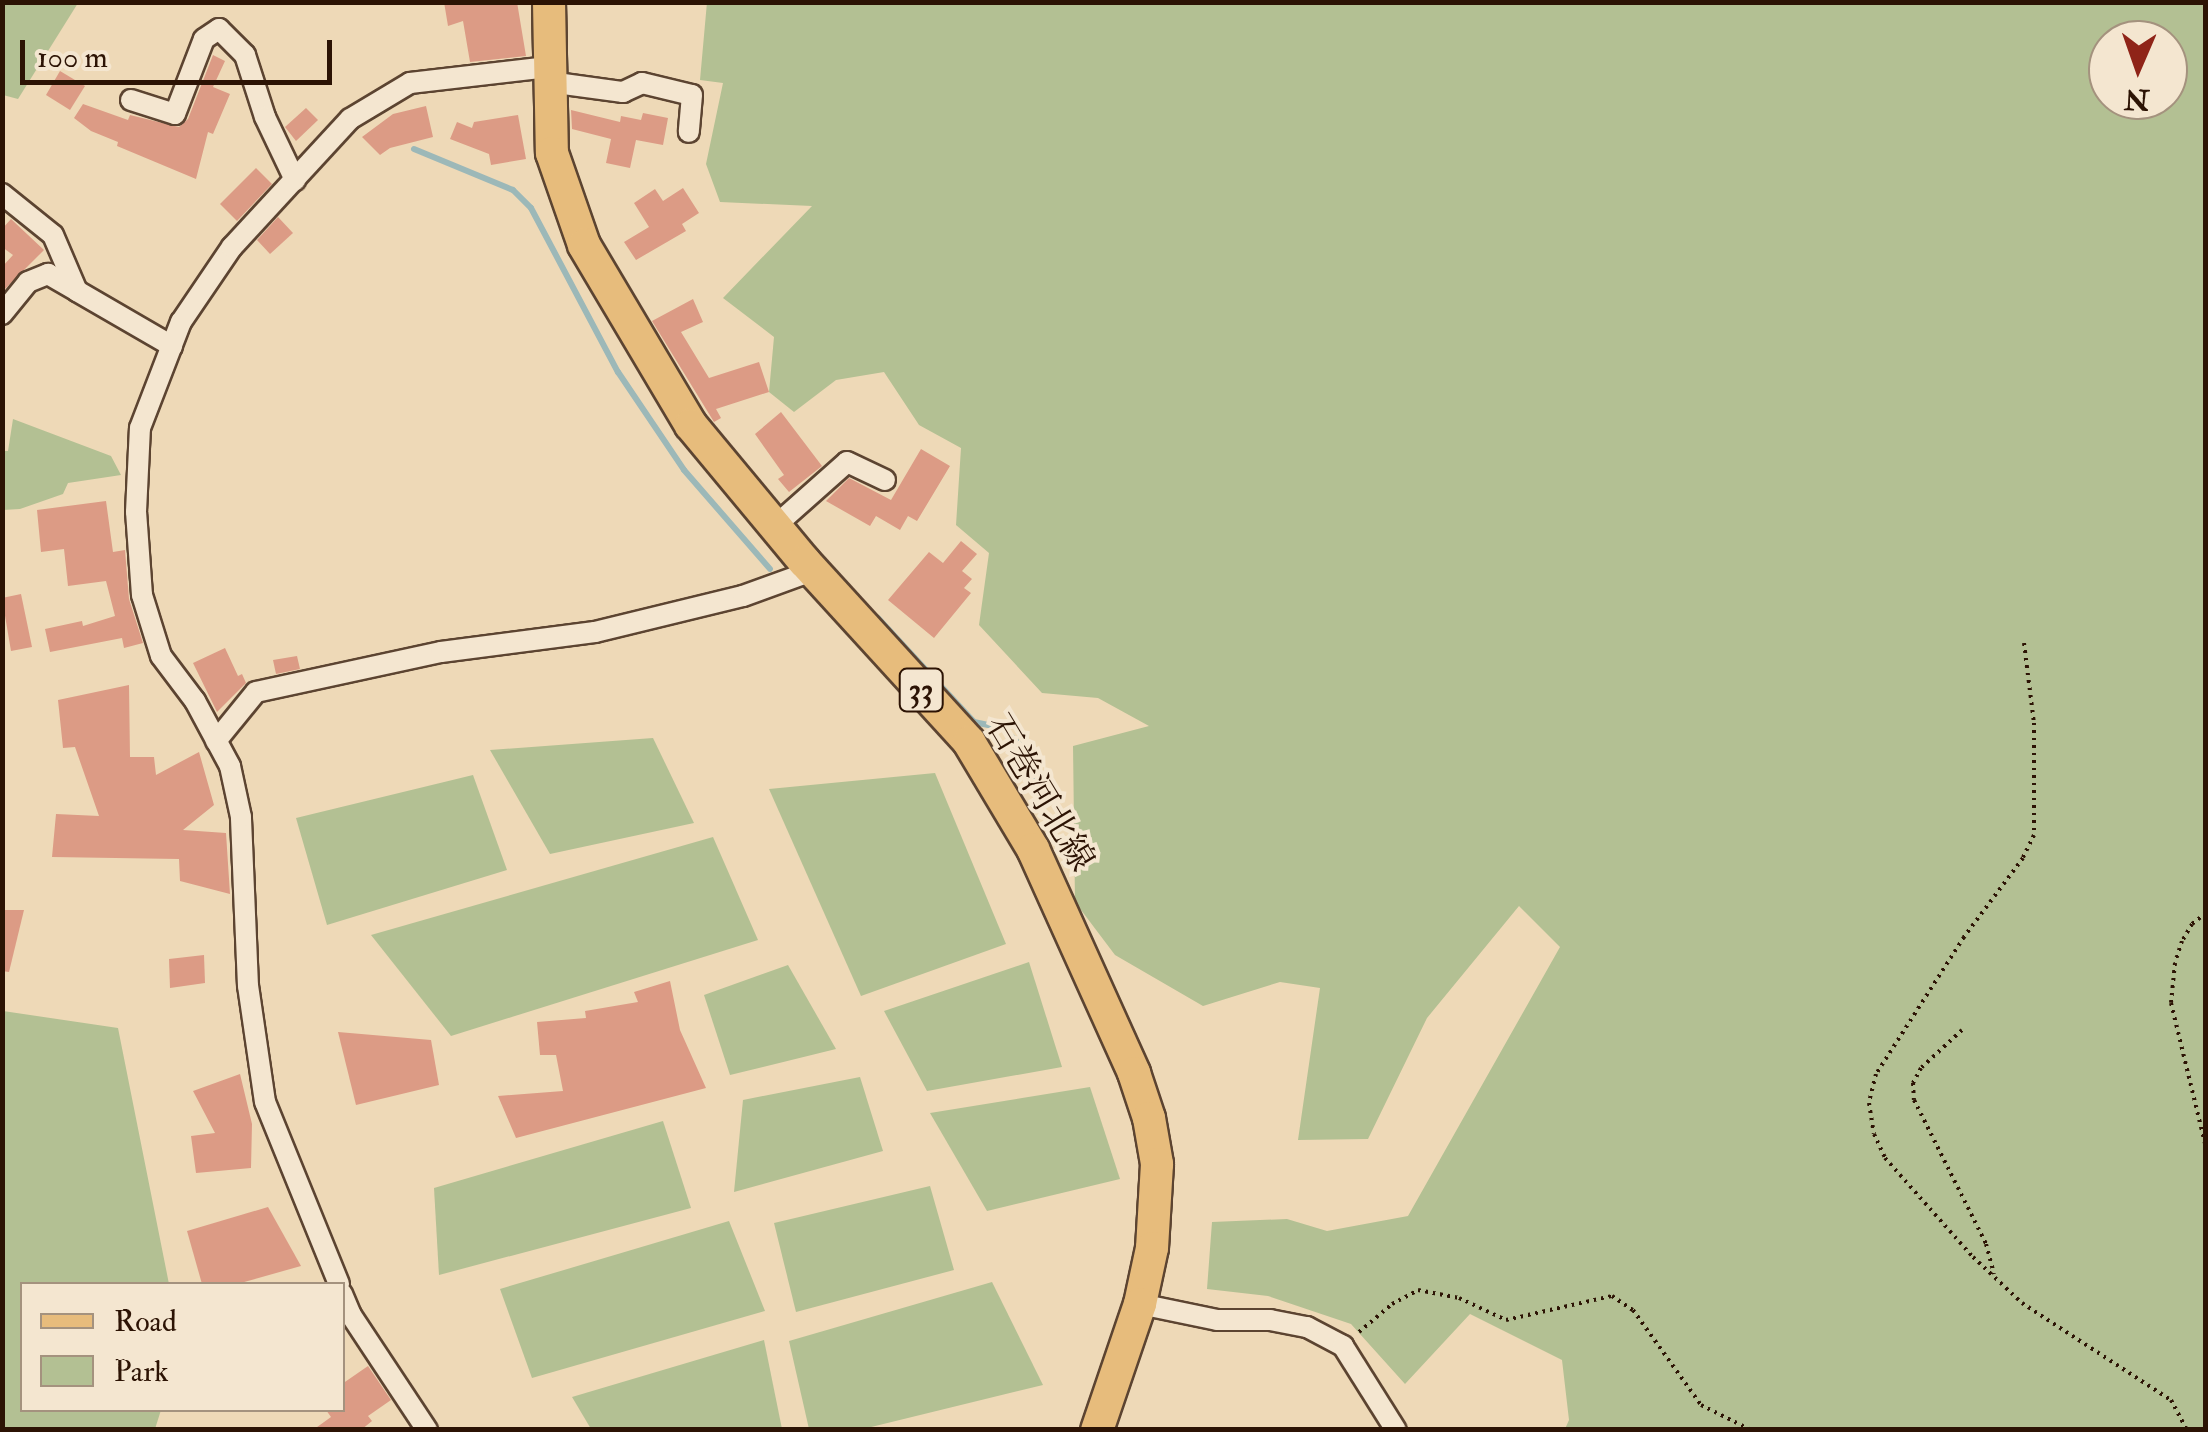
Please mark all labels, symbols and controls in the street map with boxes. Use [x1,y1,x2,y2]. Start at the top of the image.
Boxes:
scale bar [25,20,338,82]
north arrow [2088,20,2188,120]
text: 100 m [37,39,108,76]
text: N [2124,81,2150,116]
road number: 33 [898,663,944,717]
street label: 石巻河北線 [977,707,1103,879]
legend [20,1282,345,1412]
text: Road [114,1303,177,1340]
text: Park [114,1353,169,1390]

